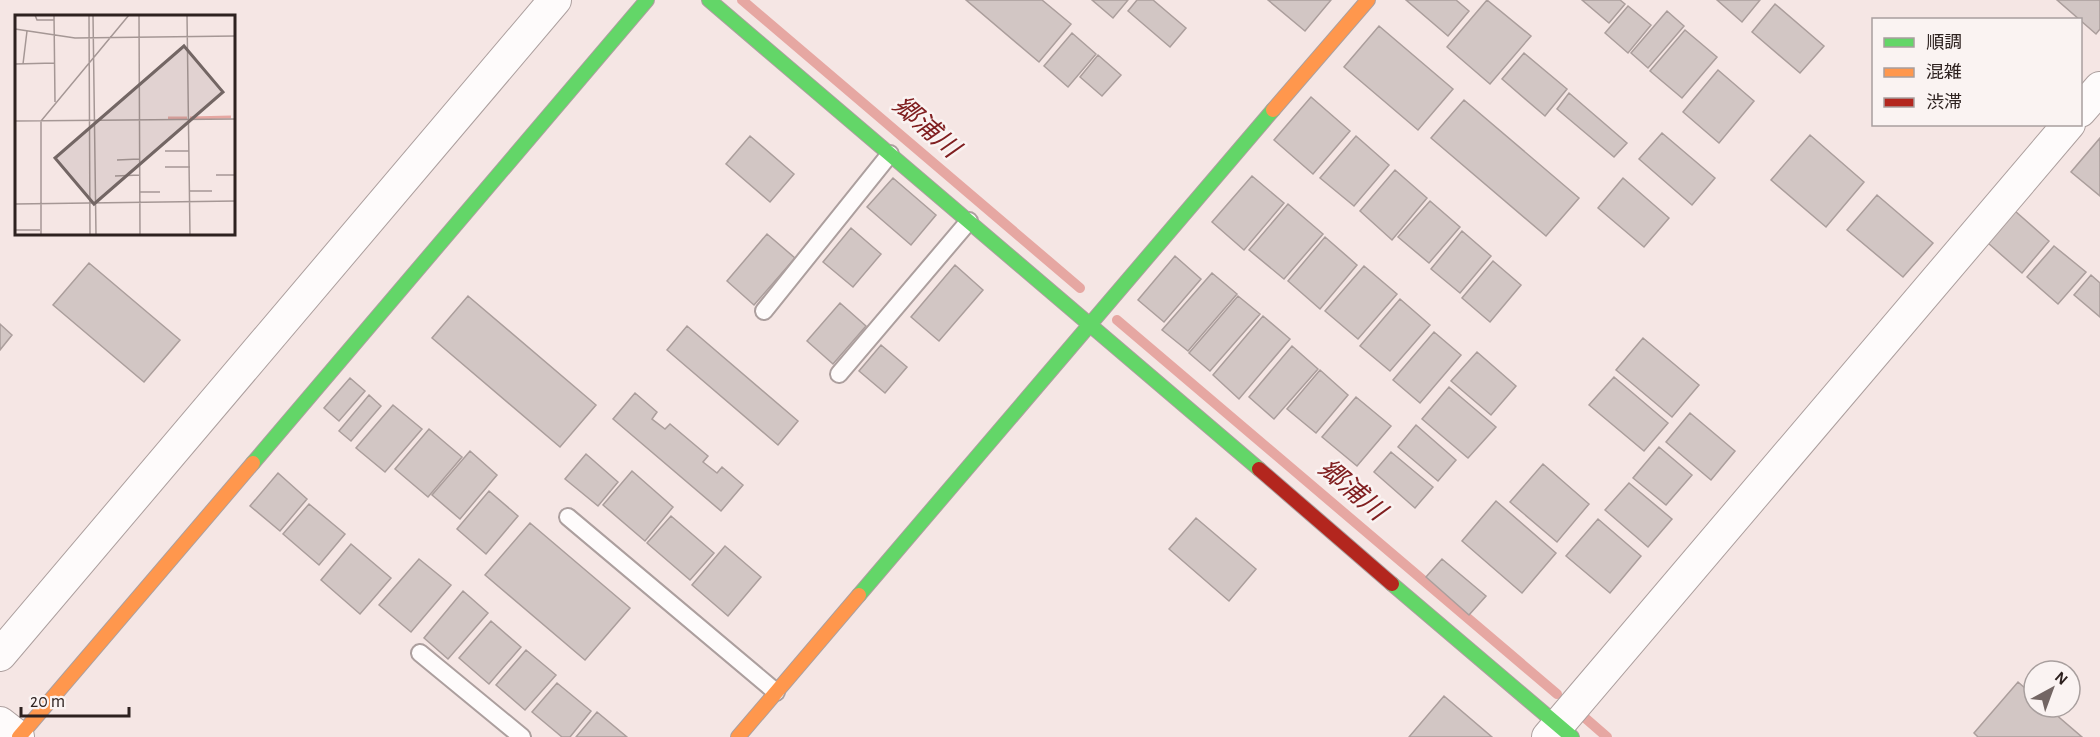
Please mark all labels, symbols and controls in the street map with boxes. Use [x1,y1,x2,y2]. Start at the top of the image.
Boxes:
inset map [15,15,236,236]
legend [1872,18,2082,126]
text: 順調 [1926,34,1962,52]
text: 混雑 [1926,62,1962,82]
water label: 郷浦川 [888,91,967,164]
text: 渋滞 [1926,93,1962,112]
water label: 郷浦川 [1314,454,1393,527]
north arrow [2022,659,2082,719]
text: N [2052,669,2071,688]
scale bar [21,680,129,718]
text: 20 m [30,693,65,711]

